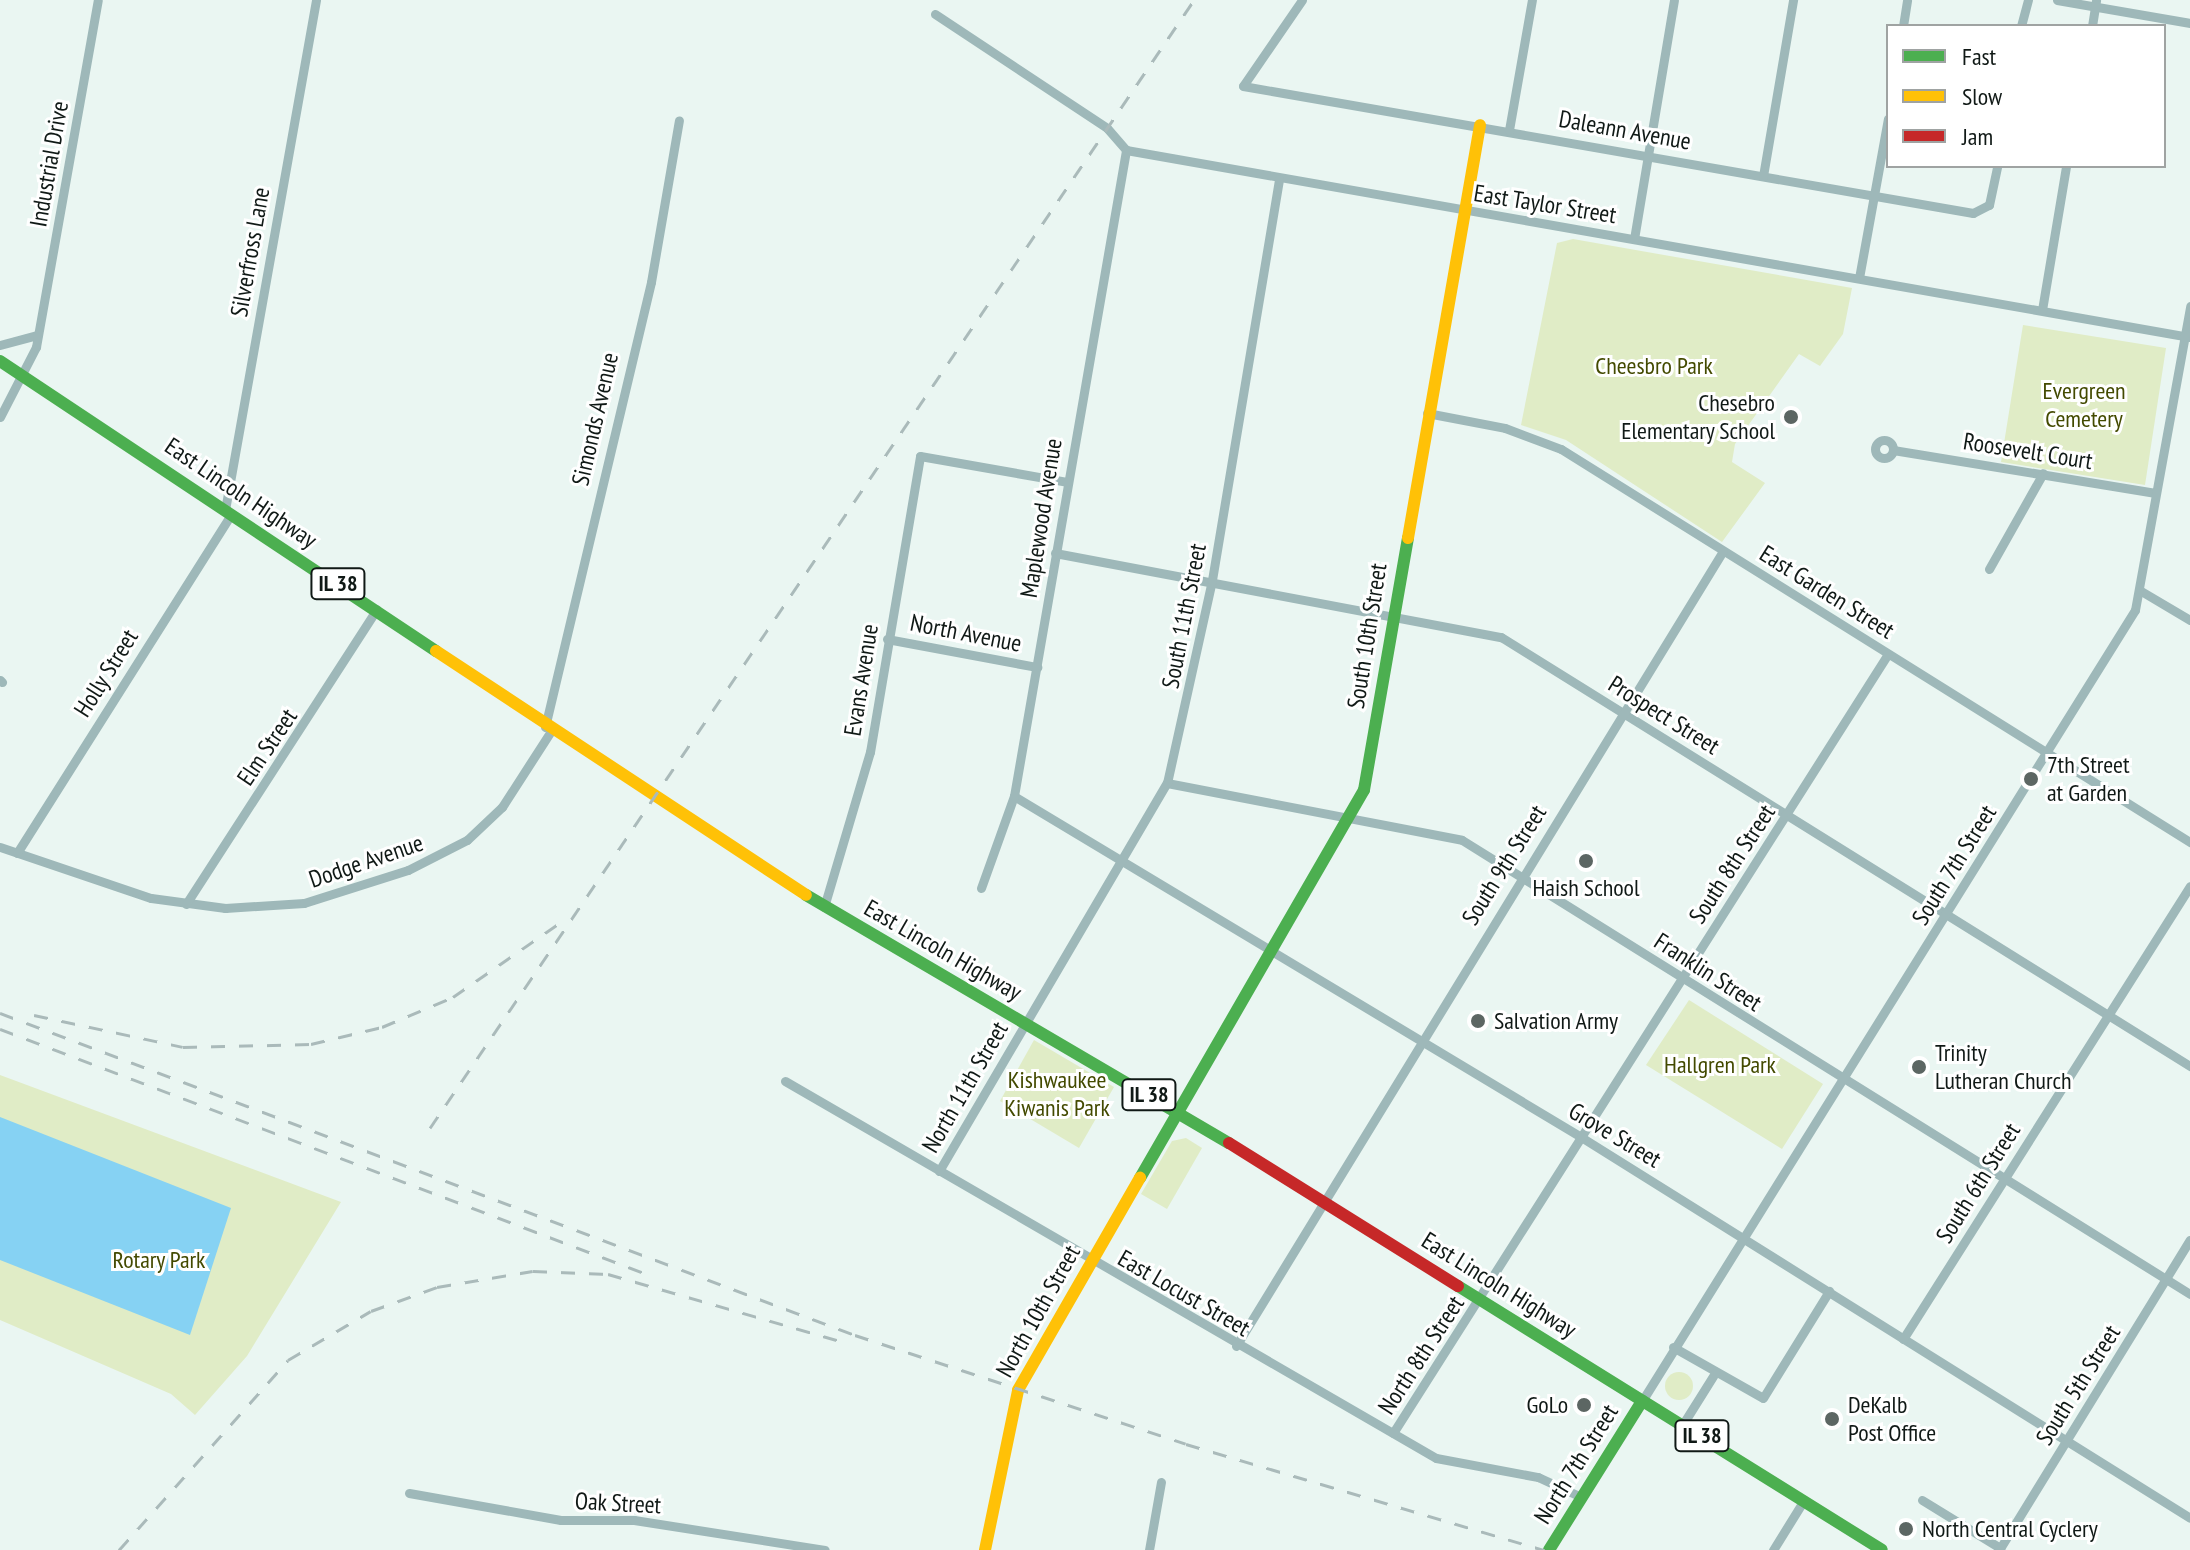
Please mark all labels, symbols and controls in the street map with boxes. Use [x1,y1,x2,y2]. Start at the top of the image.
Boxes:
legend [1886,24,2166,168]
text: Fast [1962,41,1996,72]
text: Slow [1962,81,2002,112]
street label: Industrial Drive [24,99,74,229]
street label: Daleann Avenue [1556,104,1694,156]
text: Jam [1962,121,1993,152]
street label: East Taylor Street [1471,178,1619,230]
street label: Silverfross Lane [224,185,276,319]
street label: Simonds Avenue [566,349,624,489]
park label: Cheesbro Park [1595,352,1713,380]
park label: Evergreen Cemetery [2042,377,2126,433]
place label: Chesebro Elementary School [1621,389,1775,445]
marker: Chesebro Elementary School [1782,408,1800,426]
street label: Roosevelt Court [1961,427,2095,475]
street label: East Lincoln Highway [160,432,322,554]
street label: Maplewood Avenue [1014,436,1068,600]
street label: East Garden Street [1754,539,1900,645]
street label: South 11th Street [1156,541,1212,691]
street label: South 10th Street [1341,561,1393,711]
road number: IL 38 [308,566,368,602]
street label: North Avenue [908,608,1024,658]
street label: Evans Avenue [838,622,884,738]
street label: Holly Street [68,624,144,722]
street label: Prospect Street [1603,670,1725,760]
street label: Elm Street [231,703,303,791]
place label: 7th Street at Garden [2047,751,2130,807]
marker: 7th Street at Garden [2022,770,2040,788]
street label: South 8th Street [1683,799,1781,929]
street label: South 9th Street [1456,800,1552,930]
street label: South 7th Street [1906,800,2002,930]
street label: Dodge Avenue [305,828,427,894]
marker: Haish School [1577,852,1595,870]
place label: Haish School [1532,874,1640,902]
street label: East Lincoln Highway [859,893,1027,1007]
street label: Franklin Street [1649,927,1767,1017]
place label: Salvation Army [1494,1007,1619,1035]
marker: Salvation Army [1469,1012,1487,1030]
street label: North 11th Street [916,1016,1014,1158]
place label: Trinity Lutheran Church [1935,1039,2072,1095]
park label: Hallgren Park [1664,1051,1776,1079]
marker: Trinity Lutheran Church [1910,1058,1928,1076]
park label: Kishwaukee Kiwanis Park [1004,1066,1110,1122]
road number: IL 38 [1119,1077,1179,1113]
street label: Grove Street [1564,1096,1666,1174]
street label: South 6th Street [1930,1118,2026,1248]
street label: East Lincoln Highway [1416,1226,1582,1344]
street label: North 10th Street [990,1240,1086,1382]
street label: East Locust Street [1113,1244,1255,1342]
park label: Rotary Park [112,1246,206,1274]
street label: North 8th Street [1372,1290,1470,1420]
street label: South 5th Street [2030,1320,2126,1450]
place label: GoLo [1527,1391,1568,1419]
place label: DeKalb Post Office [1848,1391,1936,1447]
marker: GoLo [1575,1396,1593,1414]
street label: North 7th Street [1528,1399,1624,1529]
marker: DeKalb Post Office [1823,1410,1841,1428]
road number: IL 38 [1672,1418,1732,1454]
street label: Oak Street [574,1486,662,1520]
place label: North Central Cyclery [1922,1515,2098,1543]
marker: North Central Cyclery [1897,1520,1915,1538]

